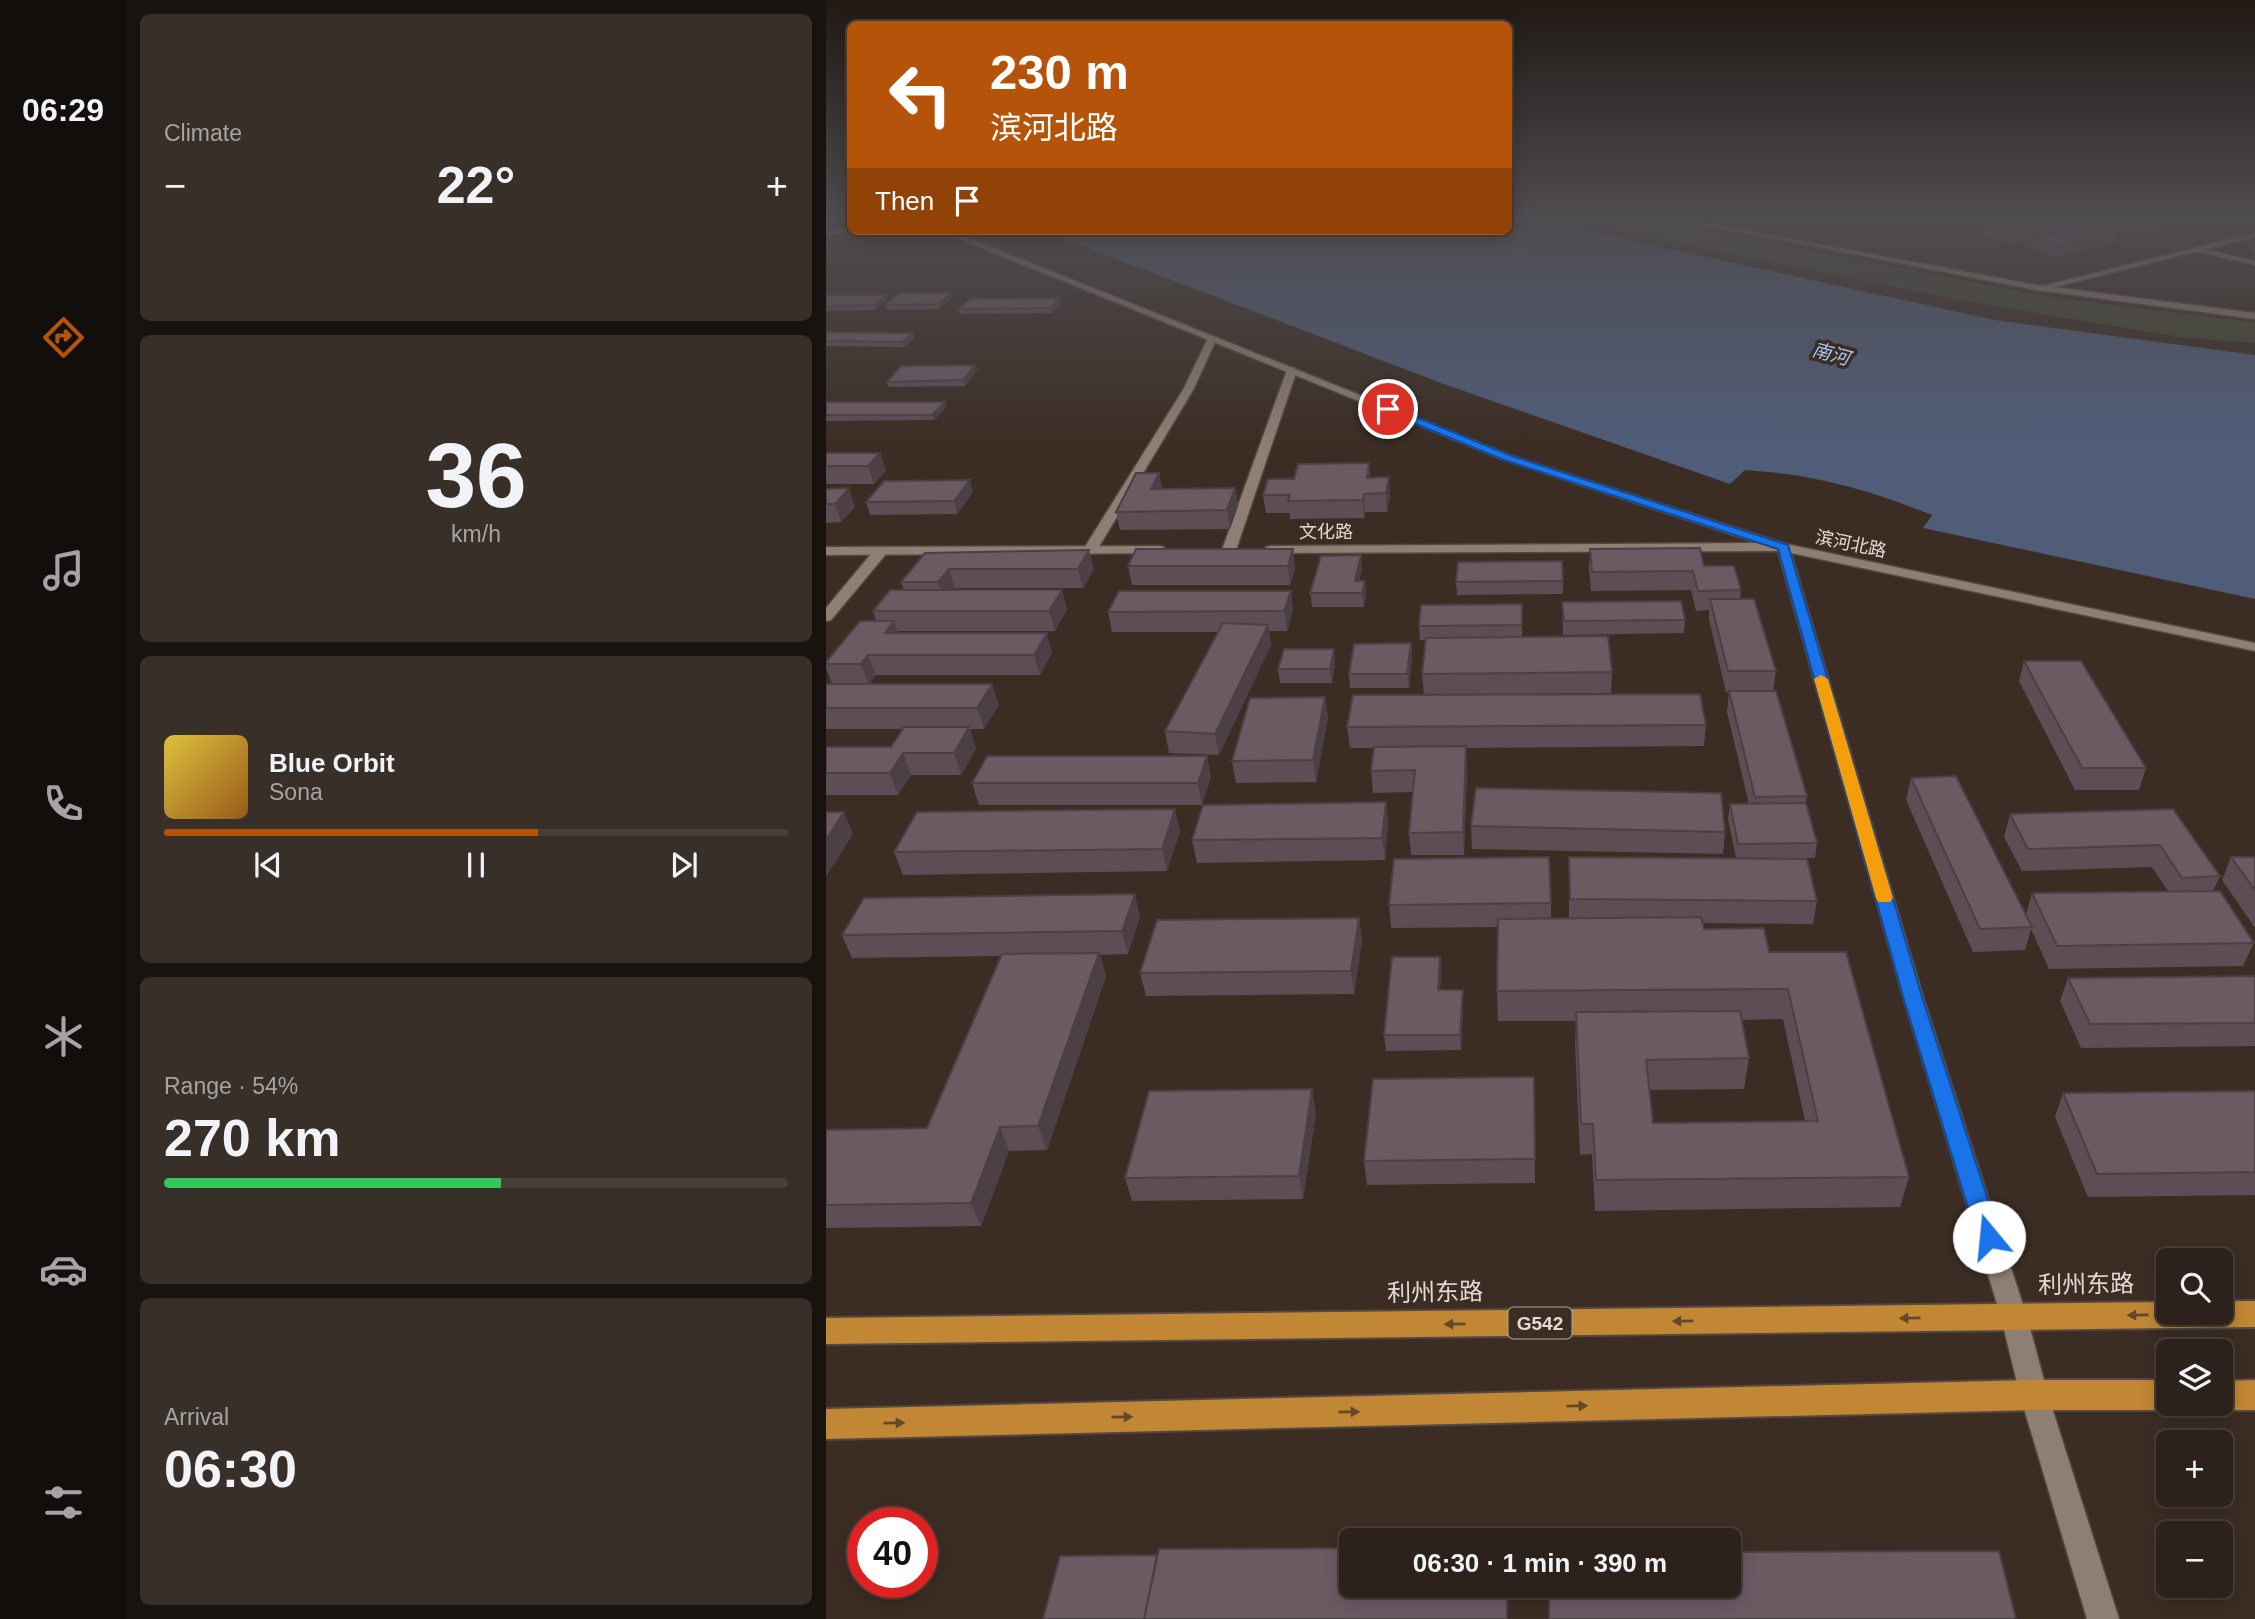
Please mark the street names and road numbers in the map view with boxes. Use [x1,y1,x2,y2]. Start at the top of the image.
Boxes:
street label: 文化路 [1299,522,1353,542]
street label: 滨河北路 [1814,527,1888,561]
street label: 利州东路 [2038,1270,2134,1298]
street label: 利州东路 [1387,1278,1483,1306]
road number: G542 [1508,1308,1572,1338]

